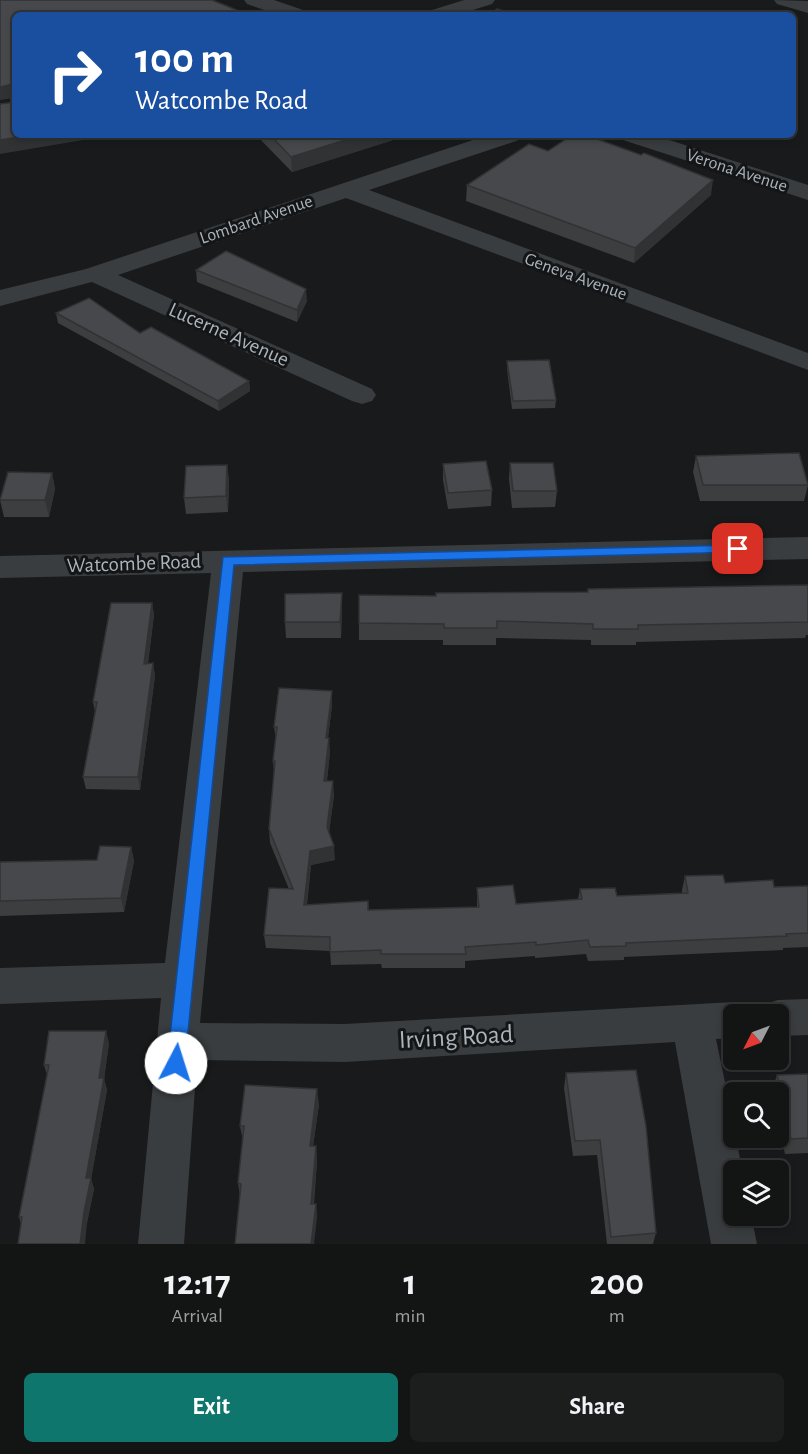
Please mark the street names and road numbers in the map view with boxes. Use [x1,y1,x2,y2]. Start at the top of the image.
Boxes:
street label: Verona Avenue [684,146,789,196]
street label: Lombard Avenue [197,192,315,248]
street label: Geneva Avenue [522,250,629,304]
street label: Lucerne Avenue [166,299,292,370]
street label: Watcombe Road [66,551,202,576]
street label: Irving Road [398,1021,514,1053]

